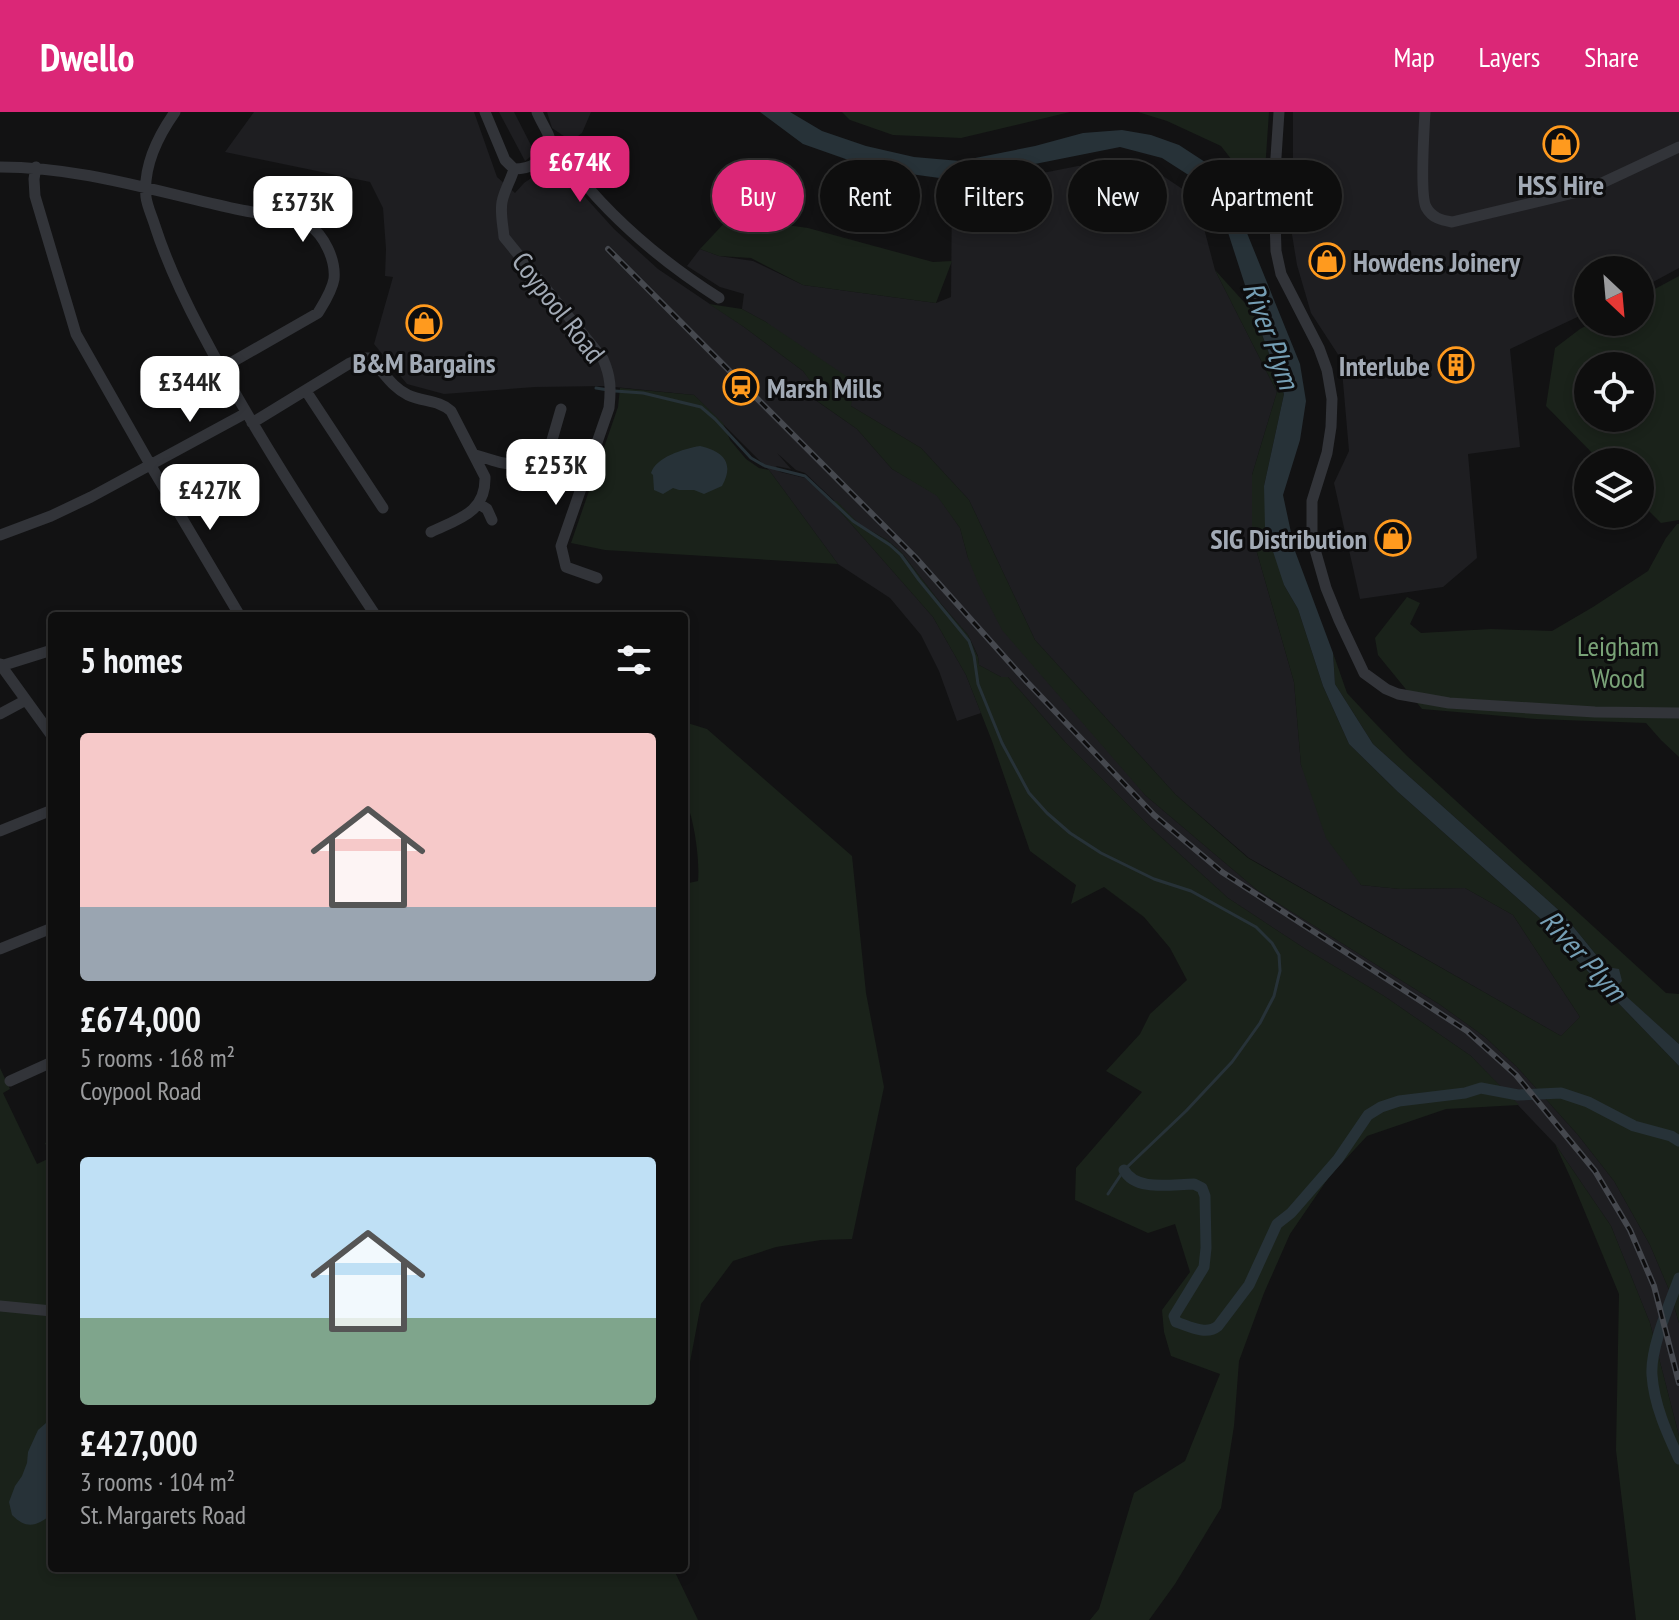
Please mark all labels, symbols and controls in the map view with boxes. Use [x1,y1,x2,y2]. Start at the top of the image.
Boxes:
text: Dwello [40,32,134,81]
text: Map [1393,38,1435,75]
text: Layers [1479,38,1540,75]
text: Share [1584,38,1639,75]
shop icon: HSS Hire [1542,125,1580,163]
pin: £674K [524,136,636,204]
text: £674K [548,145,612,178]
chip: Buy [712,160,804,232]
chip: Rent [820,160,920,232]
chip: Filters [936,160,1052,232]
chip: New [1068,160,1167,232]
chip: Apartment [1183,160,1342,232]
place label: HSS Hire [1518,166,1604,203]
pin: £373K [247,176,359,244]
text: £373K [271,185,335,218]
shop icon: Howdens Joinery [1308,242,1346,280]
place label: Howdens Joinery [1353,243,1521,280]
street label: Coypool Road [504,244,614,370]
north arrow [1574,256,1654,336]
map controls [1574,256,1654,528]
water label: River Plym [1235,276,1310,395]
shop icon: B&M Bargains [405,304,443,342]
place label: B&M Bargains [353,344,496,381]
building icon: Interlube [1437,346,1475,384]
place label: Interlube [1339,347,1430,384]
button: locate [1574,352,1654,432]
pin: £344K [134,356,246,424]
text: £344K [158,365,222,398]
station icon: Marsh Mills [722,368,760,406]
place label: Marsh Mills [767,369,882,406]
pin: £253K [500,439,612,507]
text: £253K [524,448,588,481]
button: layers [1574,448,1654,528]
pin: £427K [154,464,266,532]
text: £427K [178,473,242,506]
shop icon: SIG Distribution [1374,519,1412,557]
place label: SIG Distribution [1210,520,1367,557]
park label: Leigham Wood [1577,627,1659,696]
text: 5 homes [80,638,183,682]
icon: filters [612,638,656,682]
icon: home [296,785,440,929]
water label: River Plym [1532,901,1637,1010]
text: £674,000 [80,997,201,1041]
text: 5 rooms · 168 m² [80,1041,235,1074]
text: Coypool Road [80,1074,202,1107]
icon: home [296,1209,440,1353]
text: £427,000 [80,1421,198,1465]
text: 3 rooms · 104 m² [80,1465,235,1498]
text: St. Margarets Road [80,1498,246,1531]

